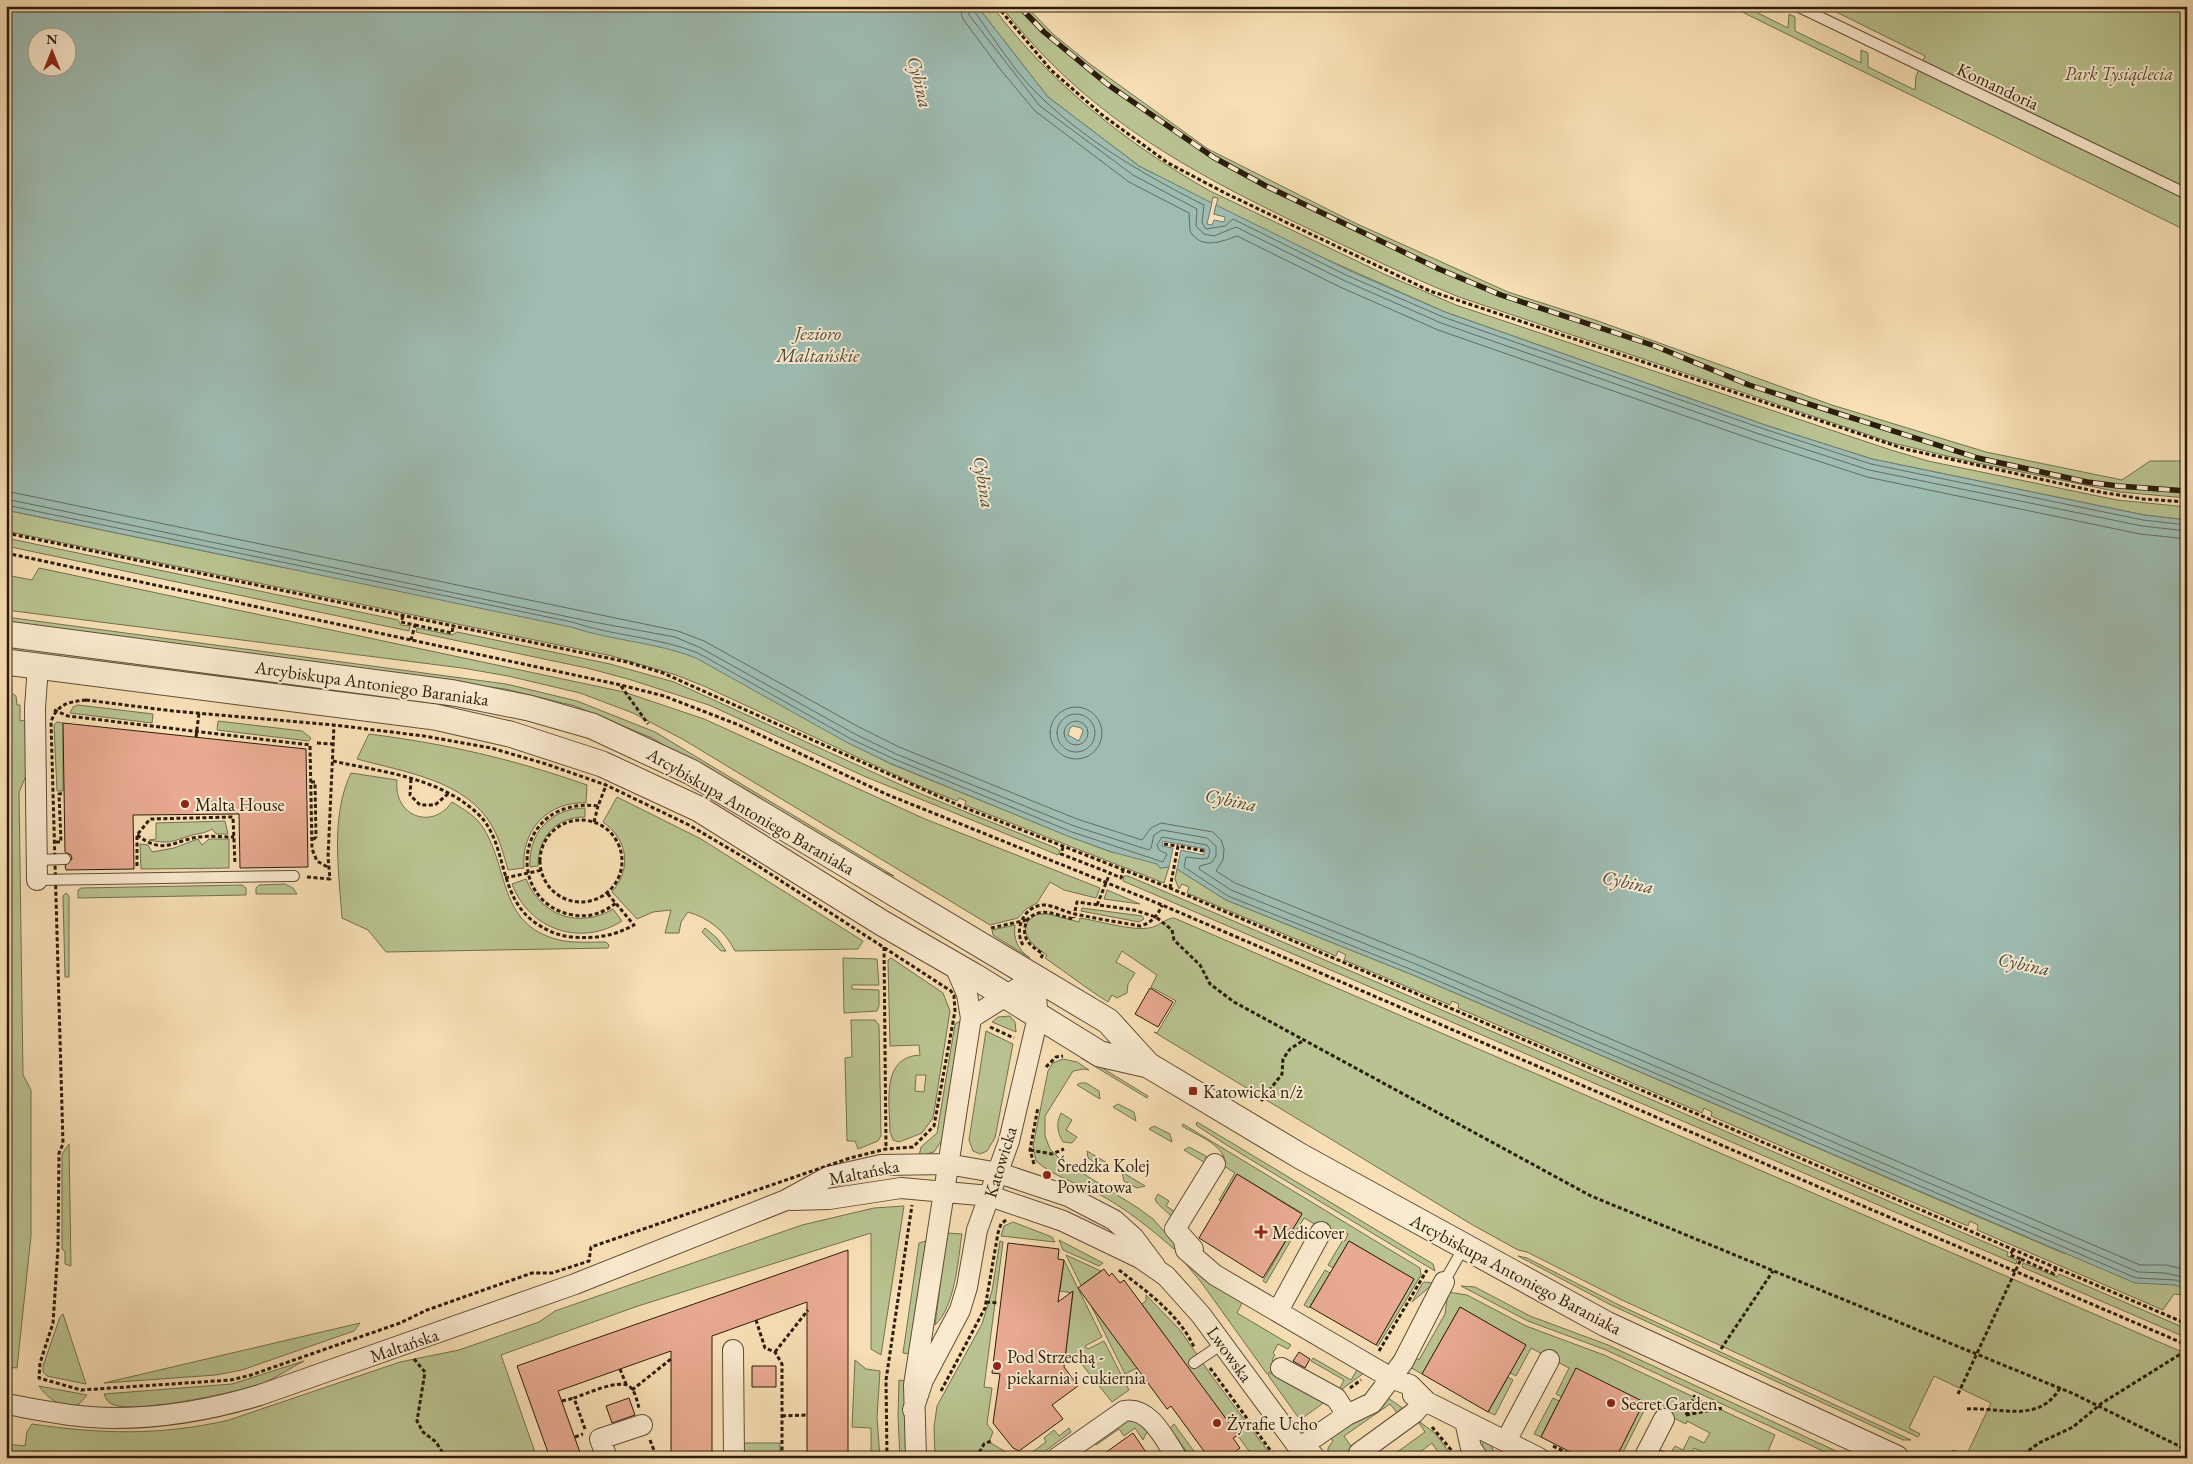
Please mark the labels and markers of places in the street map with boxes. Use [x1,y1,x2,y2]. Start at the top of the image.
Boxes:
place label: Malta House [195,793,285,816]
marker: Malta House [179,798,191,810]
place label: Katowicka n/ż [1203,1080,1303,1103]
marker: Katowicka n/ż [1187,1085,1199,1097]
place label: Średzka Kolej Powiatowa [1057,1154,1150,1198]
marker: Średzka Kolej Powiatowa [1041,1169,1053,1181]
place label: Medicover [1272,1221,1344,1244]
marker: Medicover [1254,1225,1268,1239]
place label: Pod Strzechą - piekarnia i cukiernia [1007,1345,1147,1389]
marker: Pod Strzechą - piekarnia i cukiernia [991,1360,1003,1372]
place label: Secret Garden [1621,1392,1718,1415]
marker: Secret Garden [1605,1397,1617,1409]
place label: Żyrafie Ucho [1227,1412,1318,1435]
marker: Żyrafie Ucho [1211,1417,1223,1429]

